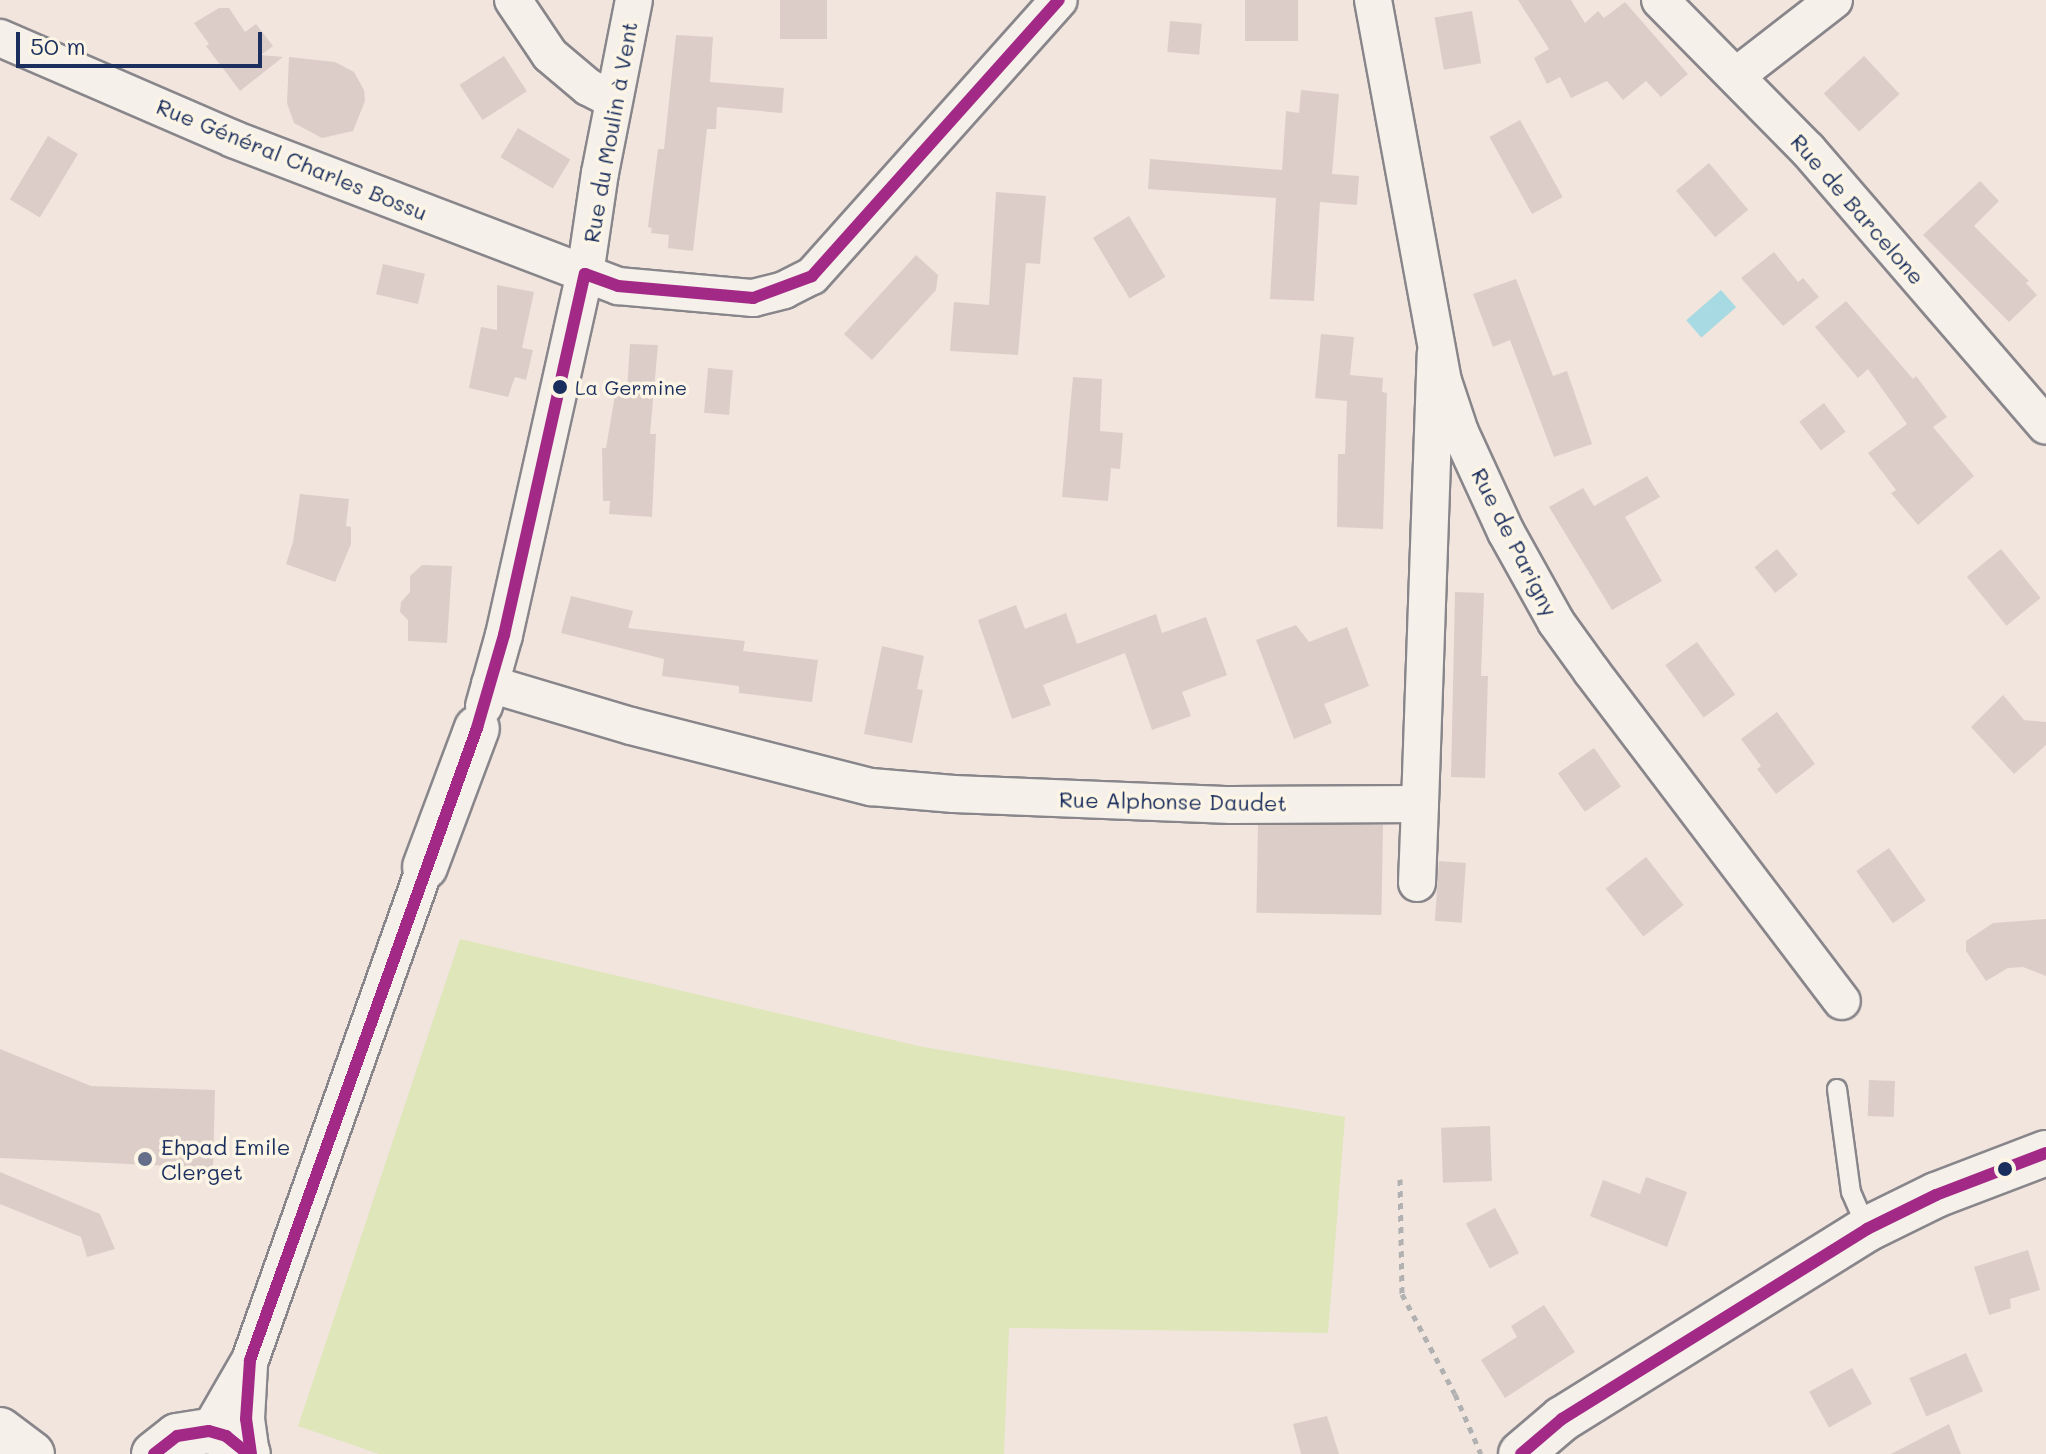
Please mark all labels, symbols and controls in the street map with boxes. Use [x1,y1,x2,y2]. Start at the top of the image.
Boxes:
scale bar [20,16,266,66]
street label: Rue du Moulin à Vent [578,19,642,245]
text: 50 m [30,30,86,61]
street label: Rue Général Charles Bossu [153,93,431,225]
street label: Rue de Barcelone [1785,128,1931,290]
place label: La Germine [575,375,687,399]
marker: La Germine [552,379,568,395]
street label: Rue de Parigny [1466,463,1564,621]
street label: Rue Alphonse Daudet [1059,786,1287,816]
place label: Ehpad Emile Clerget [161,1133,290,1184]
marker: Ehpad Emile Clerget [136,1150,154,1168]
unlabelled marker [1997,1161,2013,1177]

